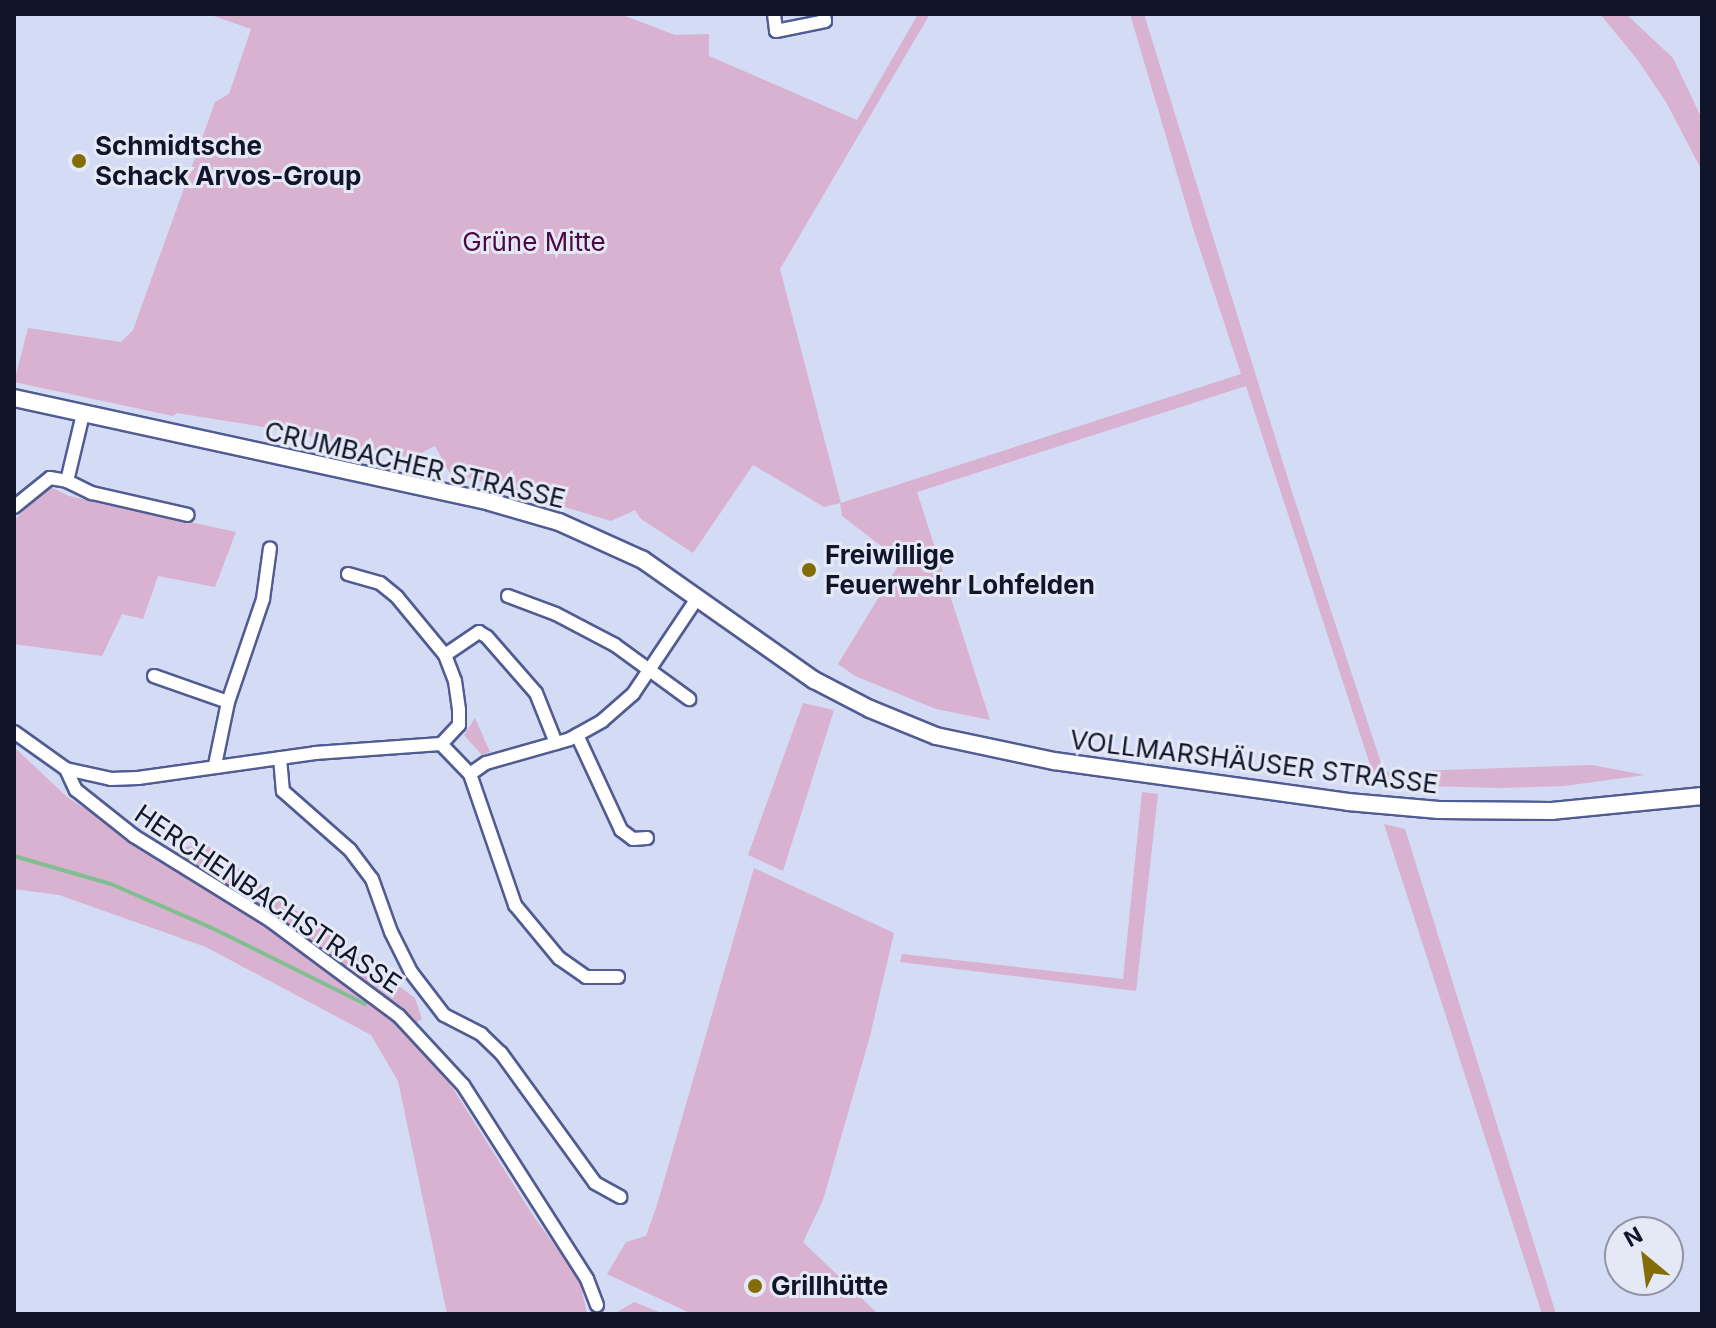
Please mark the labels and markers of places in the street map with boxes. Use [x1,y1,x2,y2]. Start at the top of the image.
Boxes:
place label: Schmidtsche Schack Arvos-Group [95,130,361,192]
marker: Schmidtsche Schack Arvos-Group [70,152,88,170]
place label: Freiwillige Feuerwehr Lohfelden [825,539,1095,600]
marker: Freiwillige Feuerwehr Lohfelden [800,561,818,579]
place label: Grillhütte [771,1270,888,1302]
marker: Grillhütte [746,1277,764,1295]

